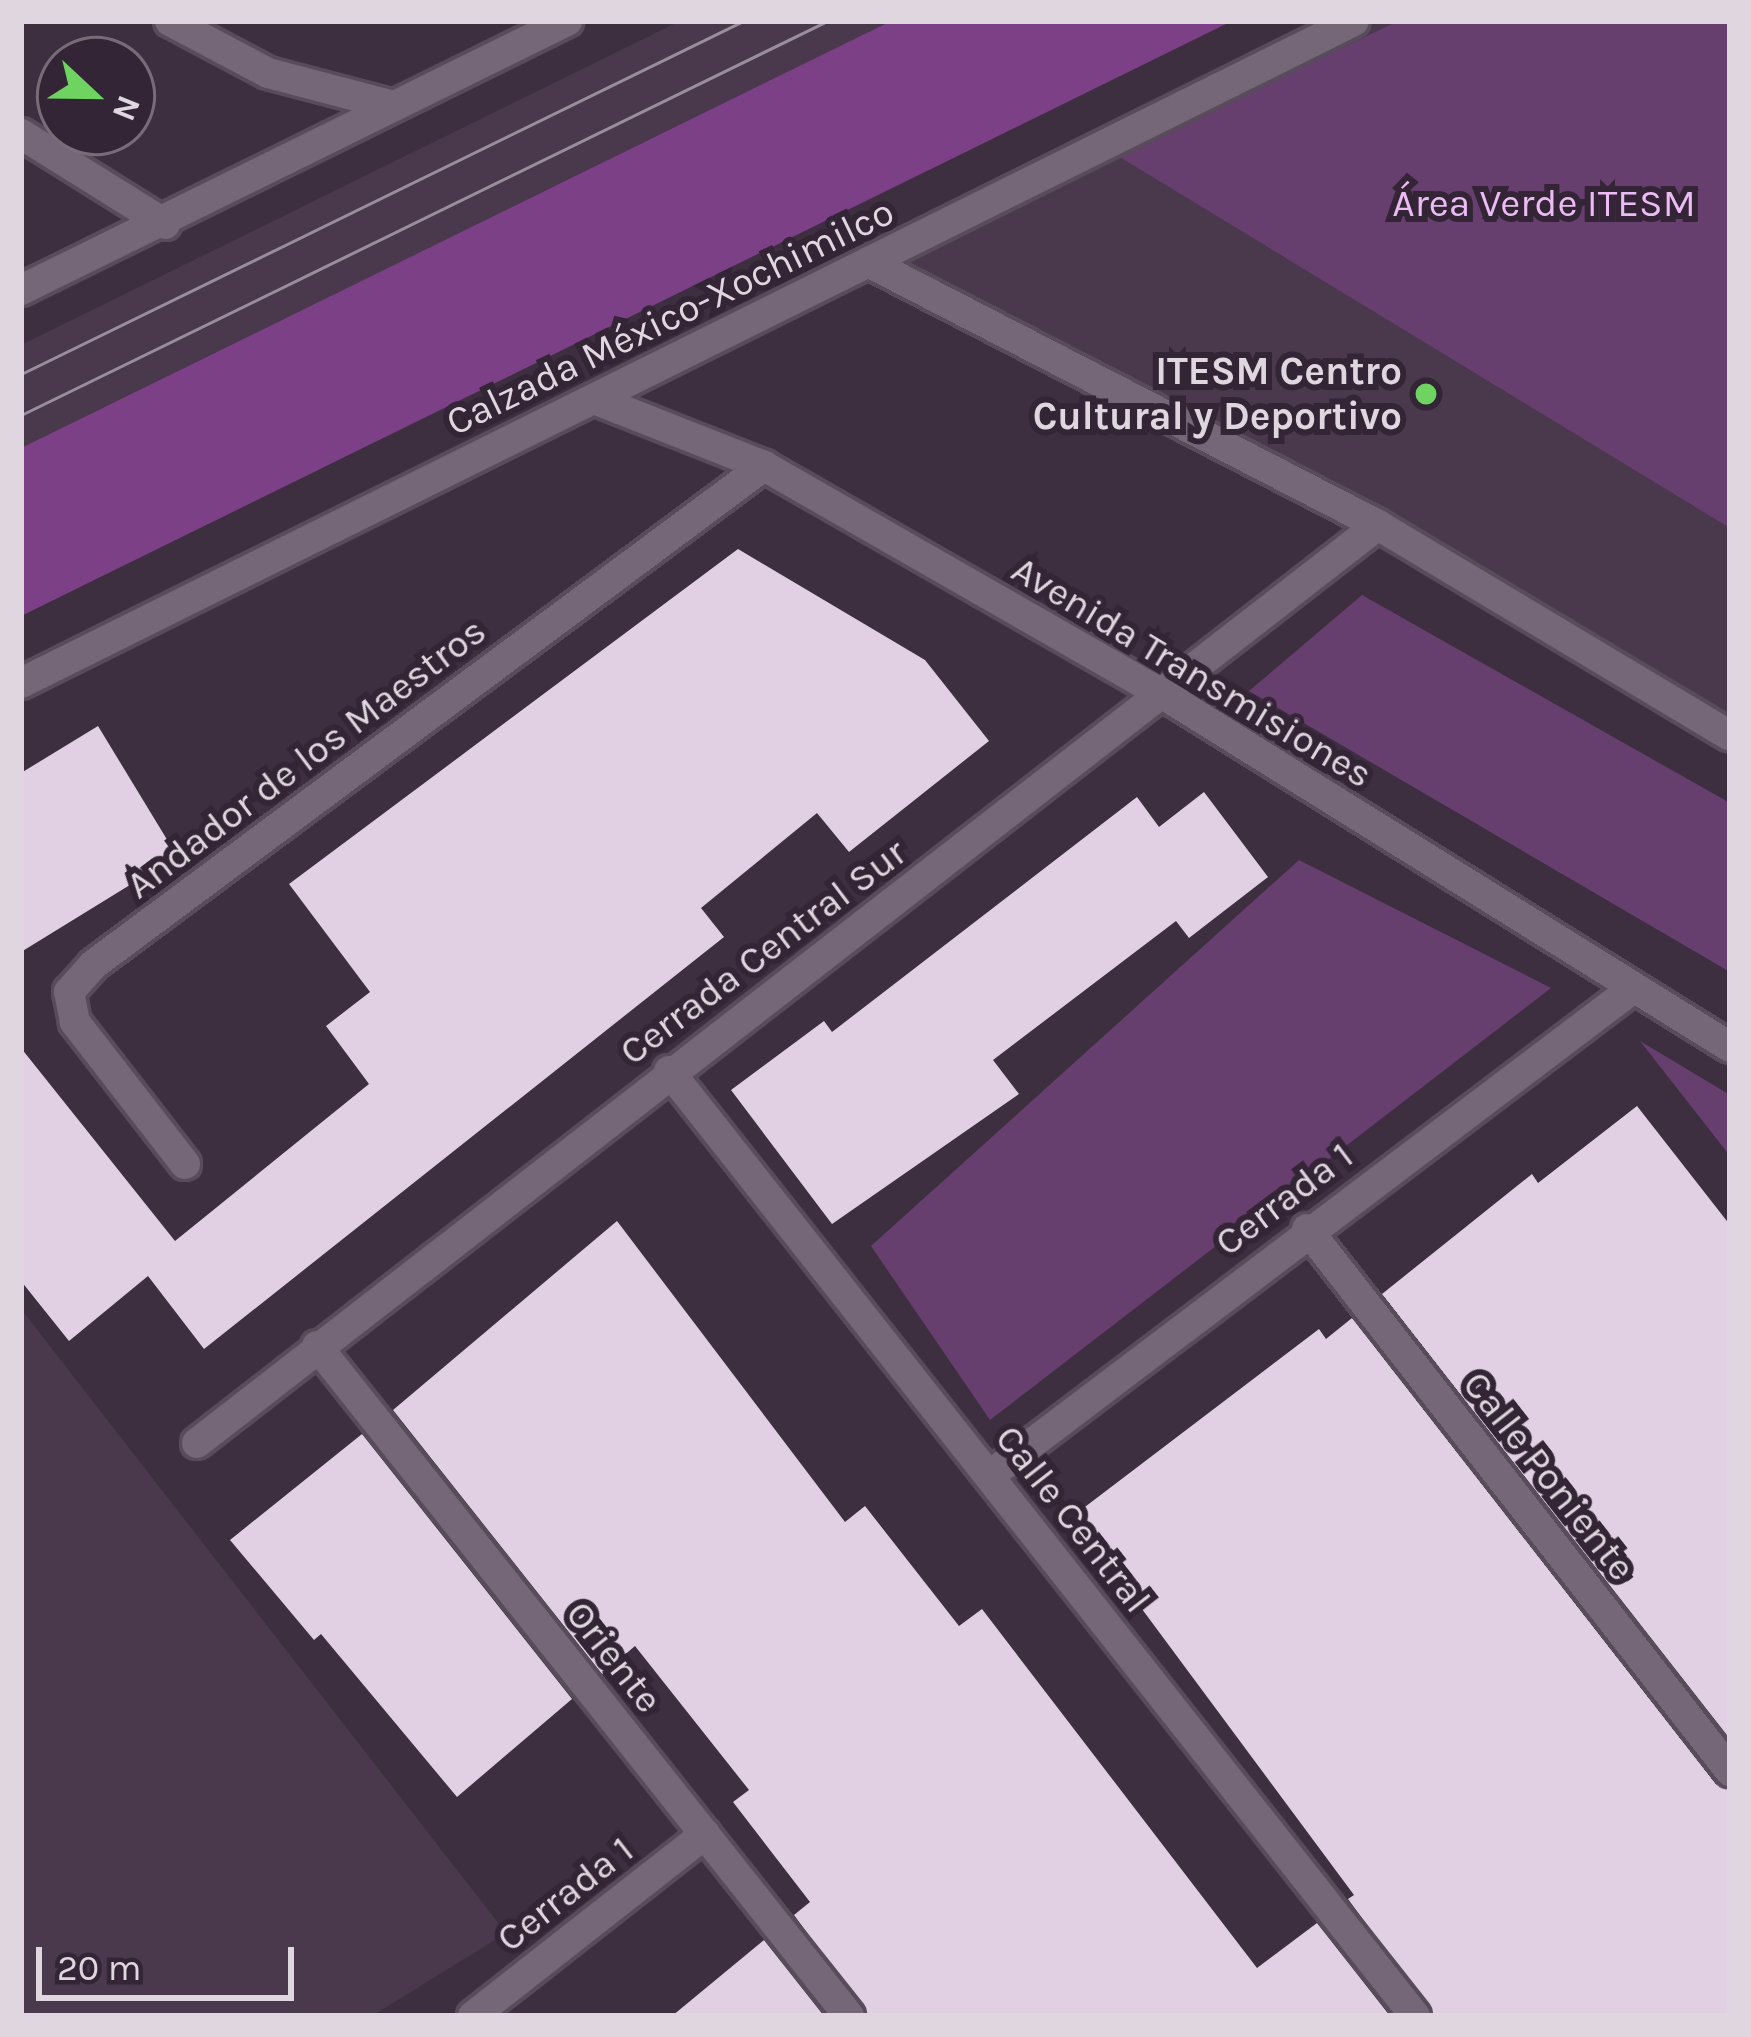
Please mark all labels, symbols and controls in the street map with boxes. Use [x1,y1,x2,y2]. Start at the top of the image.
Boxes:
north arrow [36,36,156,156]
text: N [105,90,149,126]
park label: Área Verde ITESM [1392,180,1696,226]
street label: Calzada México-Xochimilco [439,188,901,446]
place label: ITESM Centro Cultural y Deportivo [1033,349,1402,440]
marker: ITESM Centro Cultural y Deportivo [1413,381,1439,407]
street label: Avenida Transmisiones [1003,546,1381,798]
street label: Andador de los Maestros [117,607,495,909]
street label: Cerrada Central Sur [611,829,915,1075]
street label: Cerrada 1 [1206,1132,1362,1266]
street label: Calle Poniente [1453,1362,1645,1590]
street label: Calle Central [985,1416,1161,1622]
street label: Oriente [556,1592,672,1722]
street label: Cerrada 1 [487,1826,643,1962]
scale bar [42,1923,300,1997]
text: 20 m [57,1947,141,1989]

